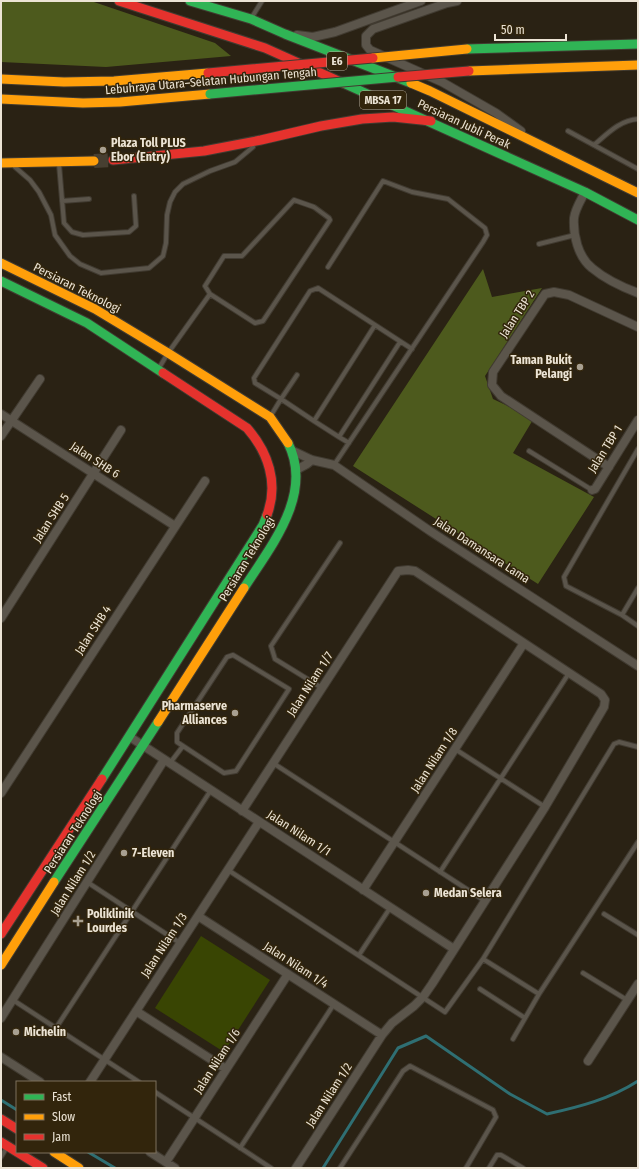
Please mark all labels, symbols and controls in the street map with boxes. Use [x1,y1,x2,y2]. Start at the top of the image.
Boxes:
scale bar [495,16,566,42]
text: 50 m [501,23,525,37]
road number: E6 [327,52,347,70]
street label: Lebuhraya Utara–Selatan Hubungan Tengah [105,65,317,97]
road number: MBSA 17 [360,91,406,109]
street label: Persiaran Jubli Perak [415,96,513,152]
place label: Plaza Toll PLUS Ebor (Entry) [111,136,186,164]
marker: Plaza Toll PLUS Ebor (Entry) [98,145,108,155]
street label: Persiaran Teknologi [31,260,123,316]
street label: Jalan TBP 2 [497,288,537,340]
place label: Taman Bukit Pelangi [510,353,573,381]
marker: Taman Bukit Pelangi [575,362,585,372]
street label: Jalan TBP 1 [585,423,625,475]
street label: Jalan SHB 6 [68,439,122,481]
street label: Jalan SHB 5 [30,491,72,545]
street label: Persiaran Teknologi [216,514,278,604]
street label: Jalan Damansara Lama [432,514,532,586]
street label: Jalan SHB 4 [72,603,114,657]
street label: Jalan Nilam 1/7 [284,649,336,719]
place label: Pharmaserve Alliances [162,699,228,727]
marker: Pharmaserve Alliances [230,708,240,718]
street label: Jalan Nilam 1/8 [408,725,460,795]
street label: Persiaran Teknologi [41,788,105,876]
street label: Jalan Nilam 1/1 [265,807,333,859]
place label: 7-Eleven [132,846,174,860]
street label: Jalan Nilam 1/2 [48,848,98,918]
marker: 7-Eleven [119,848,129,858]
place label: Medan Selera [434,886,502,900]
marker: Medan Selera [421,888,431,898]
place label: Poliklinik Lourdes [87,907,135,935]
street label: Jalan Nilam 1/3 [138,910,190,980]
marker: Poliklinik Lourdes [72,915,84,927]
street label: Jalan Nilam 1/4 [261,939,331,991]
place label: Michelin [24,1025,66,1039]
street label: Jalan Nilam 1/6 [191,1026,243,1096]
marker: Michelin [11,1027,21,1037]
street label: Jalan Nilam 1/2 [303,1060,355,1130]
legend [16,1081,156,1153]
text: Fast [52,1090,71,1104]
text: Slow [52,1110,75,1124]
text: Jam [52,1130,70,1144]

